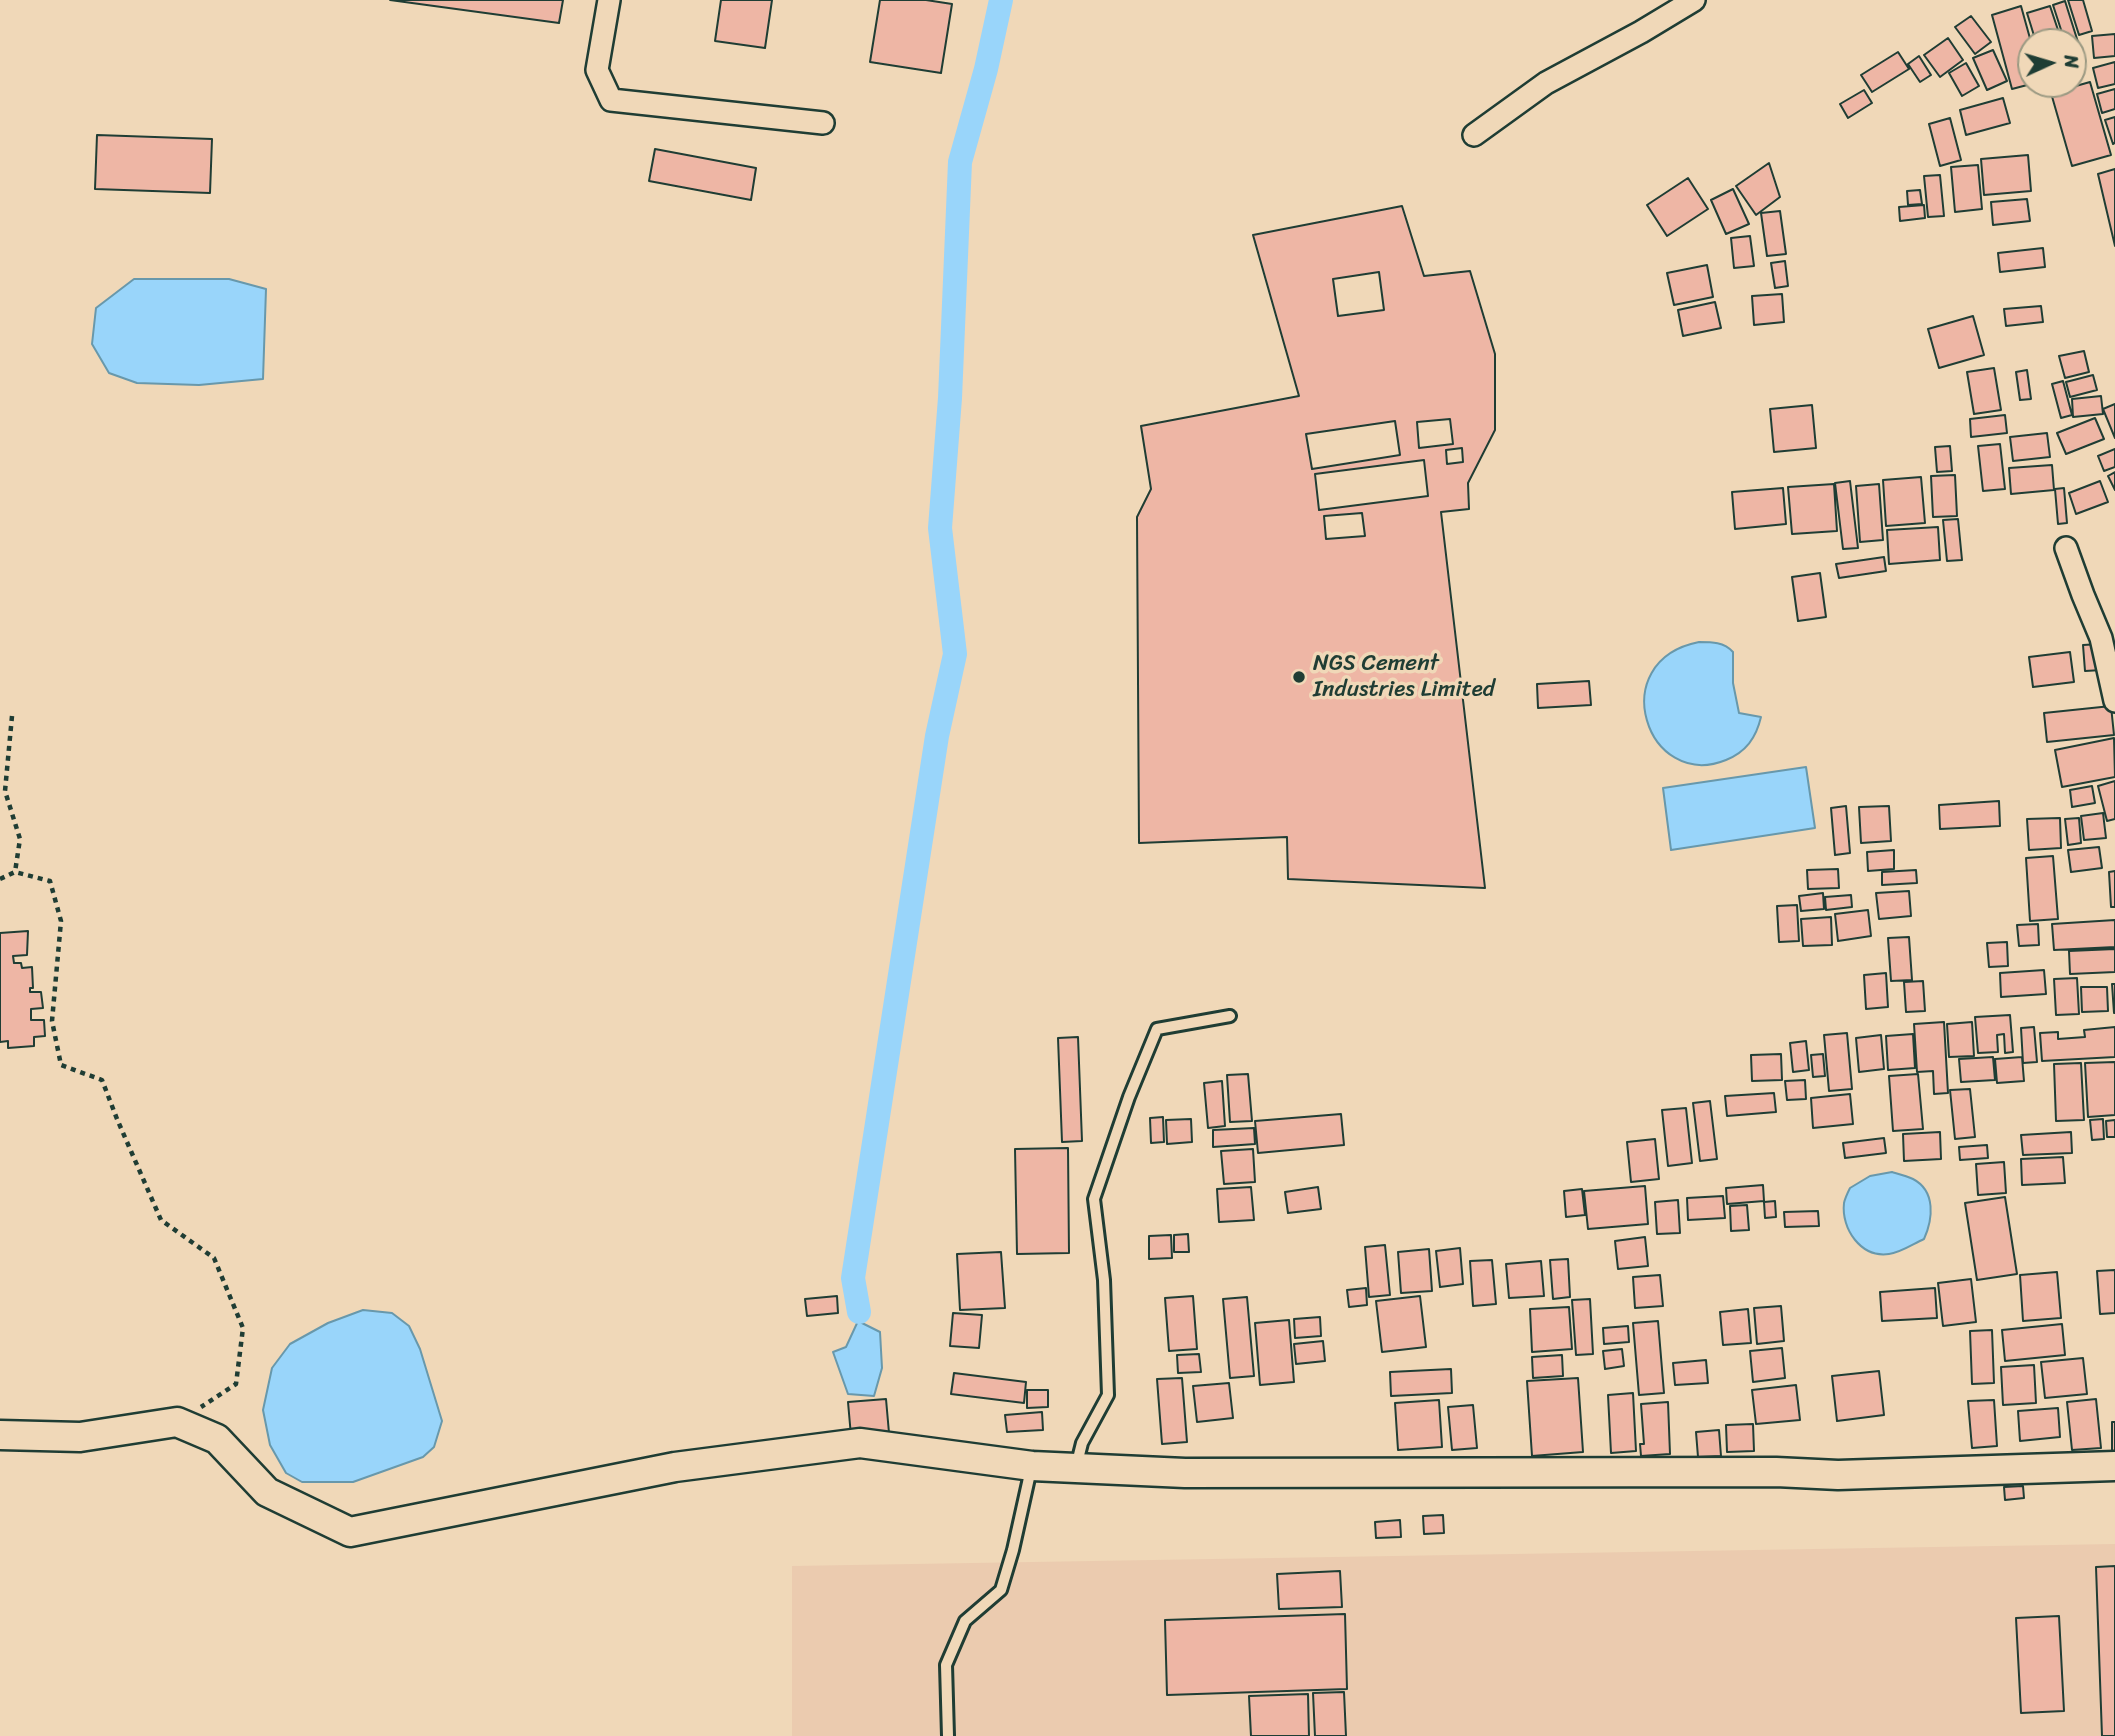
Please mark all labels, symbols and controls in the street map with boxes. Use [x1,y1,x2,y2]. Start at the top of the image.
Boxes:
north arrow [2017,28,2087,98]
text: N [2055,54,2088,69]
place label: NGS Cement Industries Limited [1313,650,1495,704]
marker: NGS Cement Industries Limited [1291,669,1307,685]

